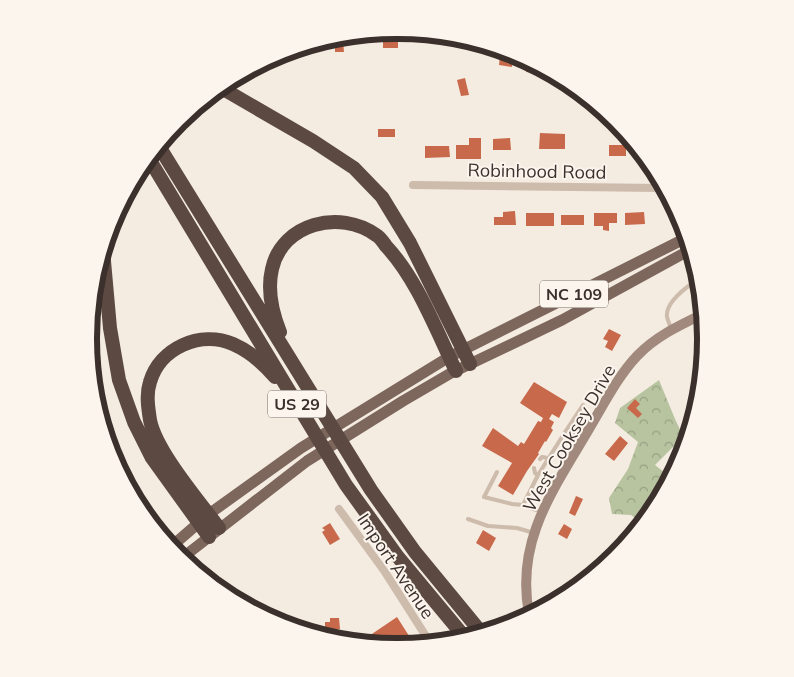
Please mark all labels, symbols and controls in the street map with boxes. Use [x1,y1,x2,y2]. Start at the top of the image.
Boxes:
street label: Robinhood Road [467,158,607,184]
road number: NC 109 [540,280,608,308]
street label: West Cooksey Drive [517,360,621,516]
road number: US 29 [268,390,326,418]
street label: Import Avenue [352,509,440,623]

